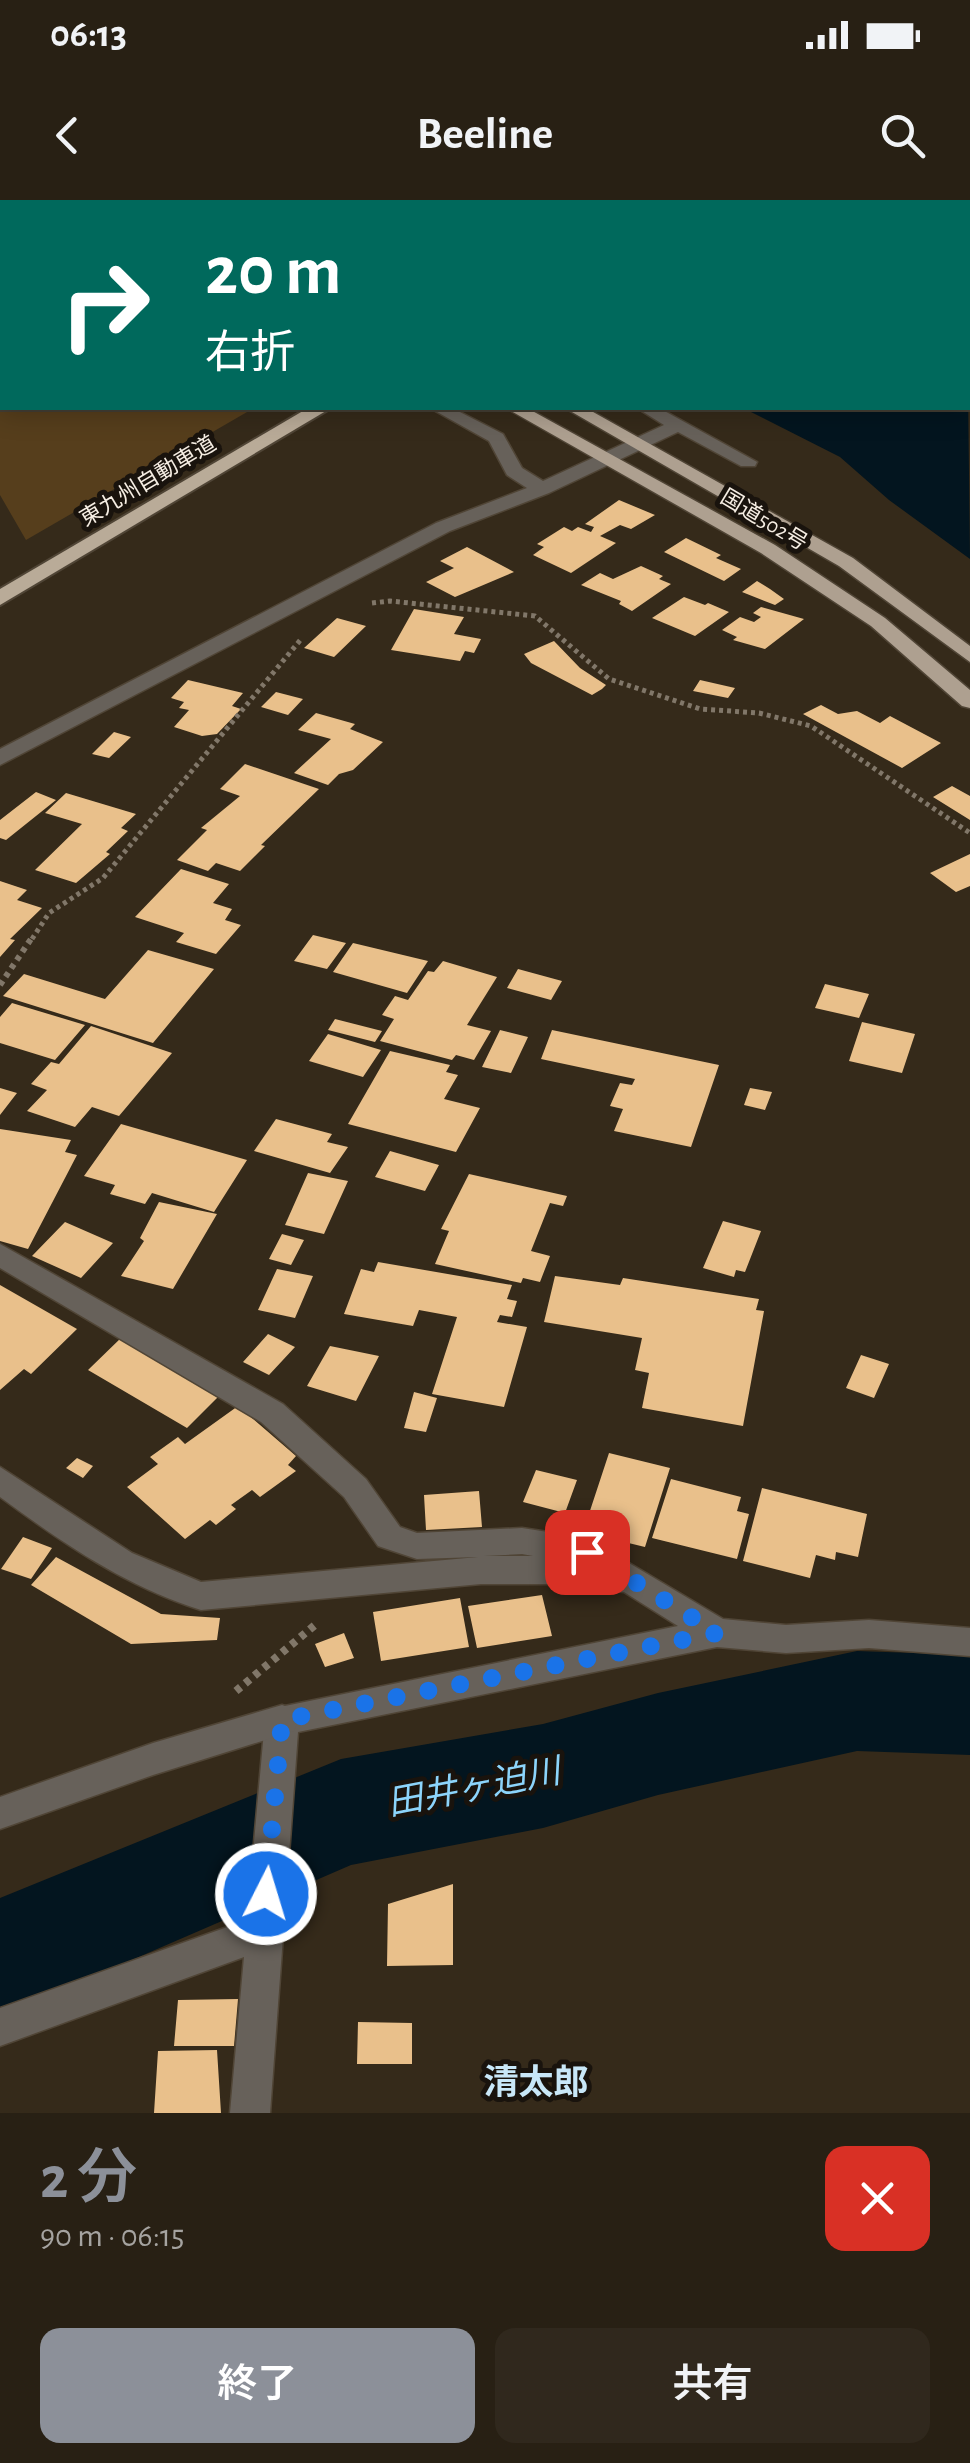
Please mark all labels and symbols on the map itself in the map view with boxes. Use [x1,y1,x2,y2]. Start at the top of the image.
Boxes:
street label: 東九州自動車道 [76,431,220,530]
street label: 国道502号 [717,485,812,554]
pin [545,1510,630,1595]
water label: 田井ヶ迫川 [384,1751,567,1822]
position arrow [214,1842,318,1946]
district label: 清太郎 [483,2064,589,2101]

